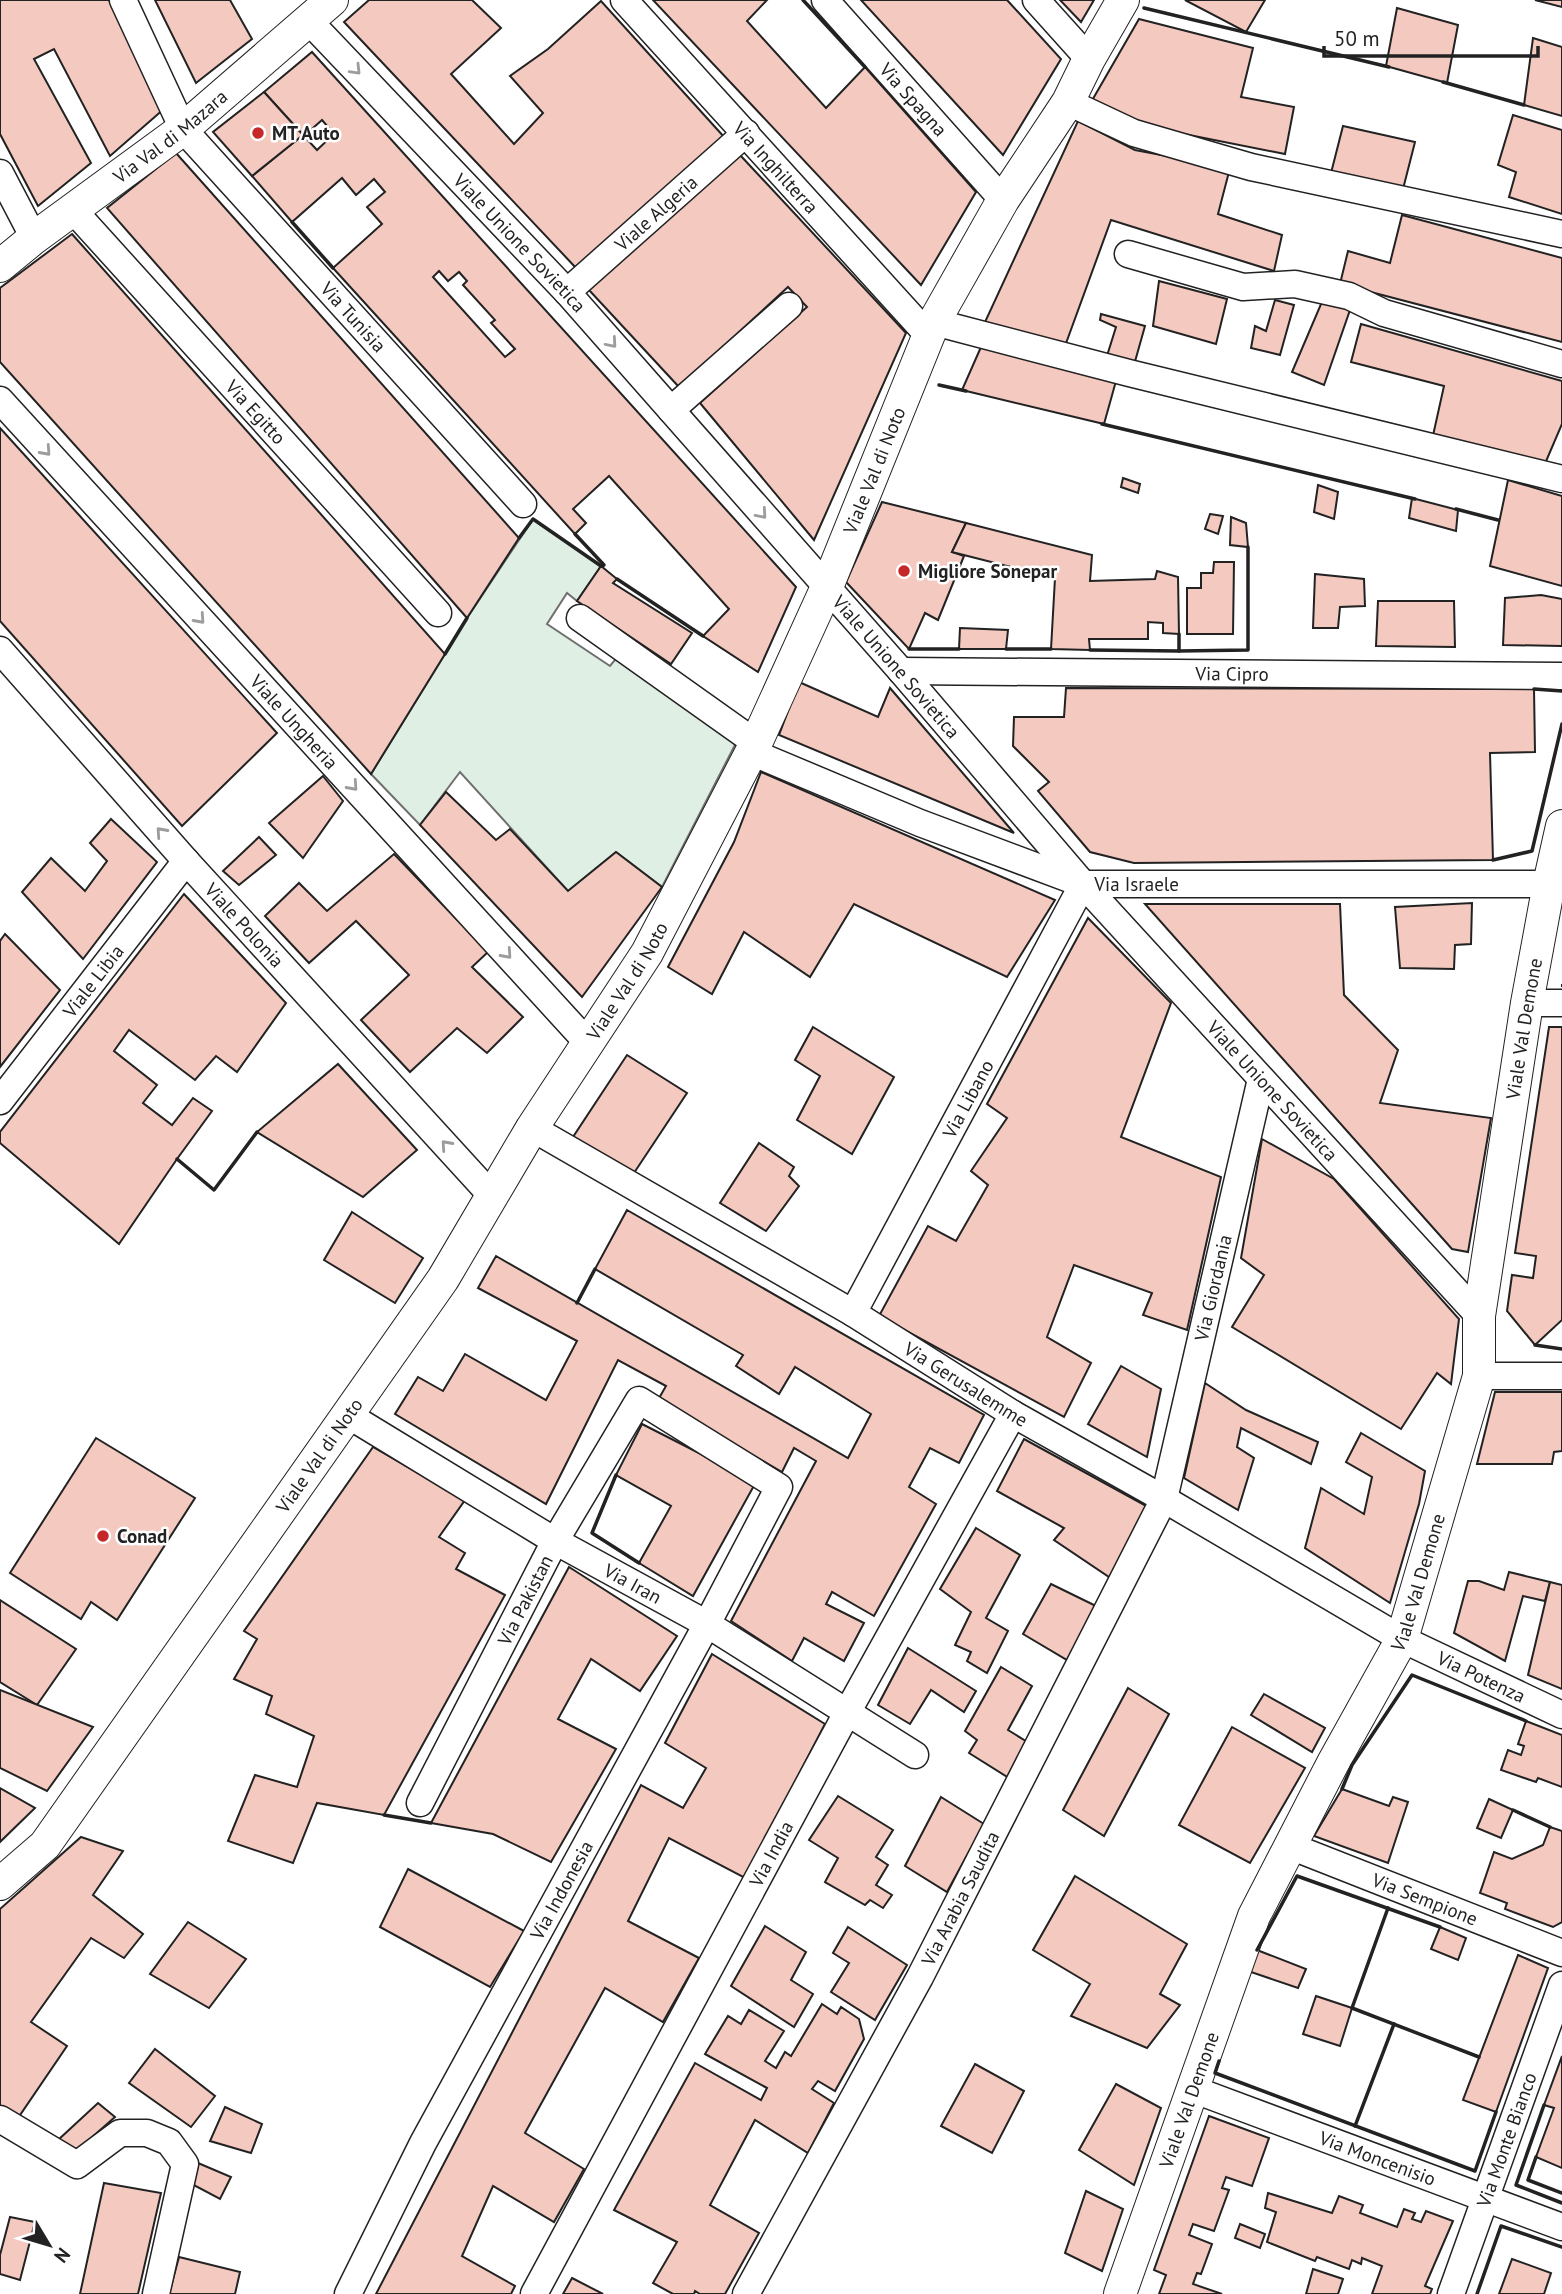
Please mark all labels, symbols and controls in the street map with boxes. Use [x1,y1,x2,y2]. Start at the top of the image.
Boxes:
scale bar [1324,14,1538,58]
text: 50 m [1334,25,1380,52]
street label: Via Spagna [874,57,952,141]
one-way arrow [347,62,360,75]
street label: Via Val di Mazara [107,84,232,189]
street label: Via Inghilterra [727,116,824,218]
place label: MT Auto [272,121,340,145]
marker: MT Auto [250,125,266,141]
street label: Viale Unione Sovietica [448,168,591,317]
street label: Viale Algeria [609,170,702,257]
street label: Via Tunisia [315,276,391,357]
one-way arrow [604,335,616,348]
street label: Via Egitto [220,374,291,449]
street label: Viale Val di Noto [837,403,910,538]
one-way arrow [38,443,50,456]
one-way arrow [754,506,766,519]
place label: Migliore Sonepar [918,559,1057,583]
marker: Migliore Sonepar [896,563,912,579]
street label: Viale Unione Sovietica [827,589,965,743]
one-way arrow [191,610,204,623]
street label: Via Cipro [1194,661,1269,686]
street label: Viale Ungheria [244,669,343,774]
one-way arrow [345,778,357,791]
one-way arrow [157,827,169,840]
street label: Via Israele [1093,872,1179,896]
street label: Viale Polonia [199,877,289,972]
street label: Viale Val di Noto [581,918,673,1045]
street label: Viale Libia [57,940,129,1023]
one-way arrow [498,946,511,959]
street label: Viale Val Demone [1500,956,1547,1102]
street label: Viale Unione Sovietica [1201,1015,1343,1166]
street label: Via Libano [937,1055,999,1143]
one-way arrow [442,1140,455,1153]
street label: Via Giordania [1189,1232,1237,1344]
street label: Via Gerusalemme [899,1336,1032,1432]
street label: Viale Val di Noto [270,1393,368,1518]
street label: Viale Val Demone [1385,1511,1450,1657]
place label: Conad [117,1524,167,1548]
marker: Conad [95,1528,111,1544]
street label: Via Pakistan [492,1551,558,1650]
street label: Via Iran [599,1558,666,1609]
street label: Via Potenza [1433,1645,1529,1708]
street label: Via India [743,1817,799,1892]
street label: Via Arabia Saudita [915,1827,1004,1970]
street label: Via Indonesia [524,1836,598,1945]
street label: Via Sempione [1368,1867,1481,1931]
street label: Viale Val Demone [1153,2029,1224,2172]
street label: Via Monte Bianco [1471,2069,1542,2211]
street label: Via Moncenisio [1315,2125,1439,2191]
north arrow [14,2210,84,2280]
text: N [49,2243,76,2268]

